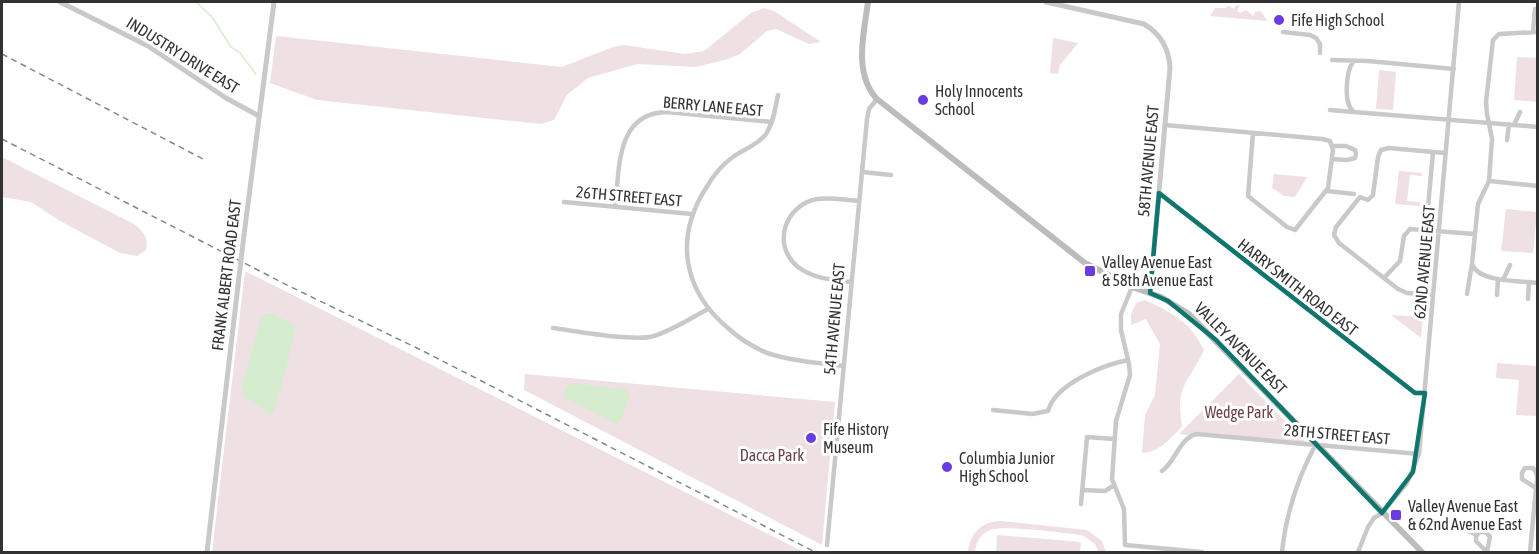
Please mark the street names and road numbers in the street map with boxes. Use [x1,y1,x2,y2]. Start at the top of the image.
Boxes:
street label: INDUSTRY DRIVE EAST [123,13,243,97]
street label: BERRY LANE EAST [662,93,764,119]
street label: 58TH AVENUE EAST [1134,104,1162,218]
street label: 26TH STREET EAST [575,182,683,210]
street label: FRANK ALBERT ROAD EAST [208,198,244,352]
street label: 62ND AVENUE EAST [1410,204,1438,320]
street label: HARRY SMITH ROAD EAST [1235,235,1361,339]
street label: 54TH AVENUE EAST [820,262,848,376]
street label: VALLEY AVENUE EAST [1191,298,1291,398]
street label: 28TH STREET EAST [1283,420,1391,448]

